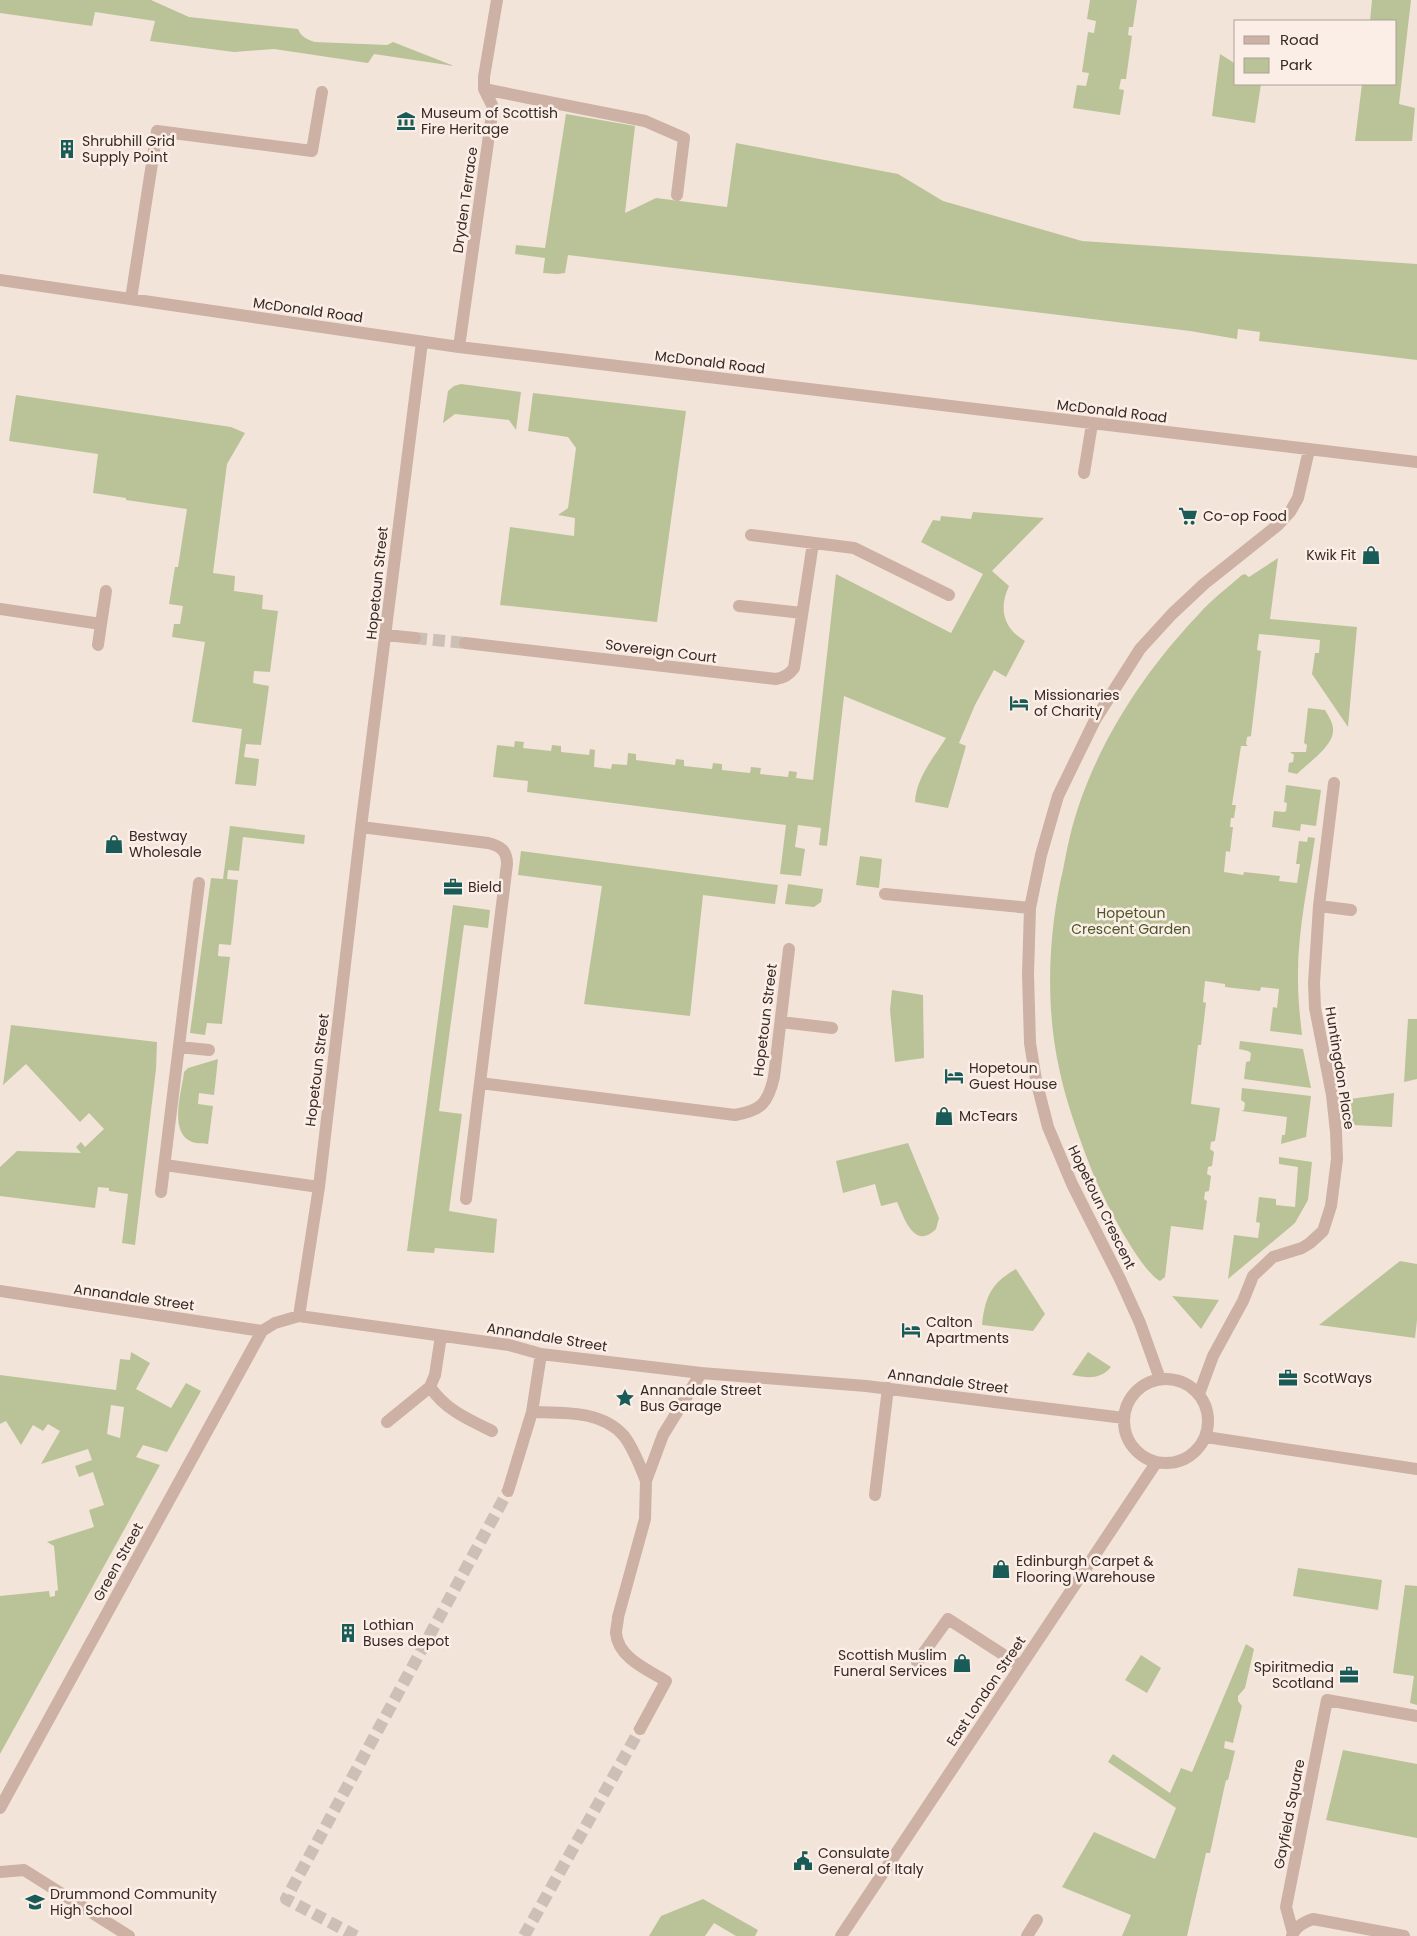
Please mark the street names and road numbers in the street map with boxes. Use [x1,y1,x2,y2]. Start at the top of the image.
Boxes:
street label: Dryden Terrace [448,145,482,254]
street label: McDonald Road [252,292,364,328]
street label: McDonald Road [654,345,766,379]
street label: McDonald Road [1056,394,1168,428]
street label: Hopetoun Street [361,526,393,640]
street label: Sovereign Court [604,634,718,668]
street label: Hopetoun Street [748,962,782,1078]
street label: Huntingdon Place [1320,1005,1360,1131]
street label: Hopetoun Street [300,1012,334,1128]
street label: Hopetoun Crescent [1063,1142,1141,1272]
street label: Annandale Street [72,1279,196,1315]
street label: Annandale Street [485,1318,609,1356]
street label: Annandale Street [886,1364,1010,1398]
street label: Green Street [88,1519,148,1605]
street label: East London Street [942,1632,1030,1750]
street label: Gayfield Square [1269,1757,1310,1871]

